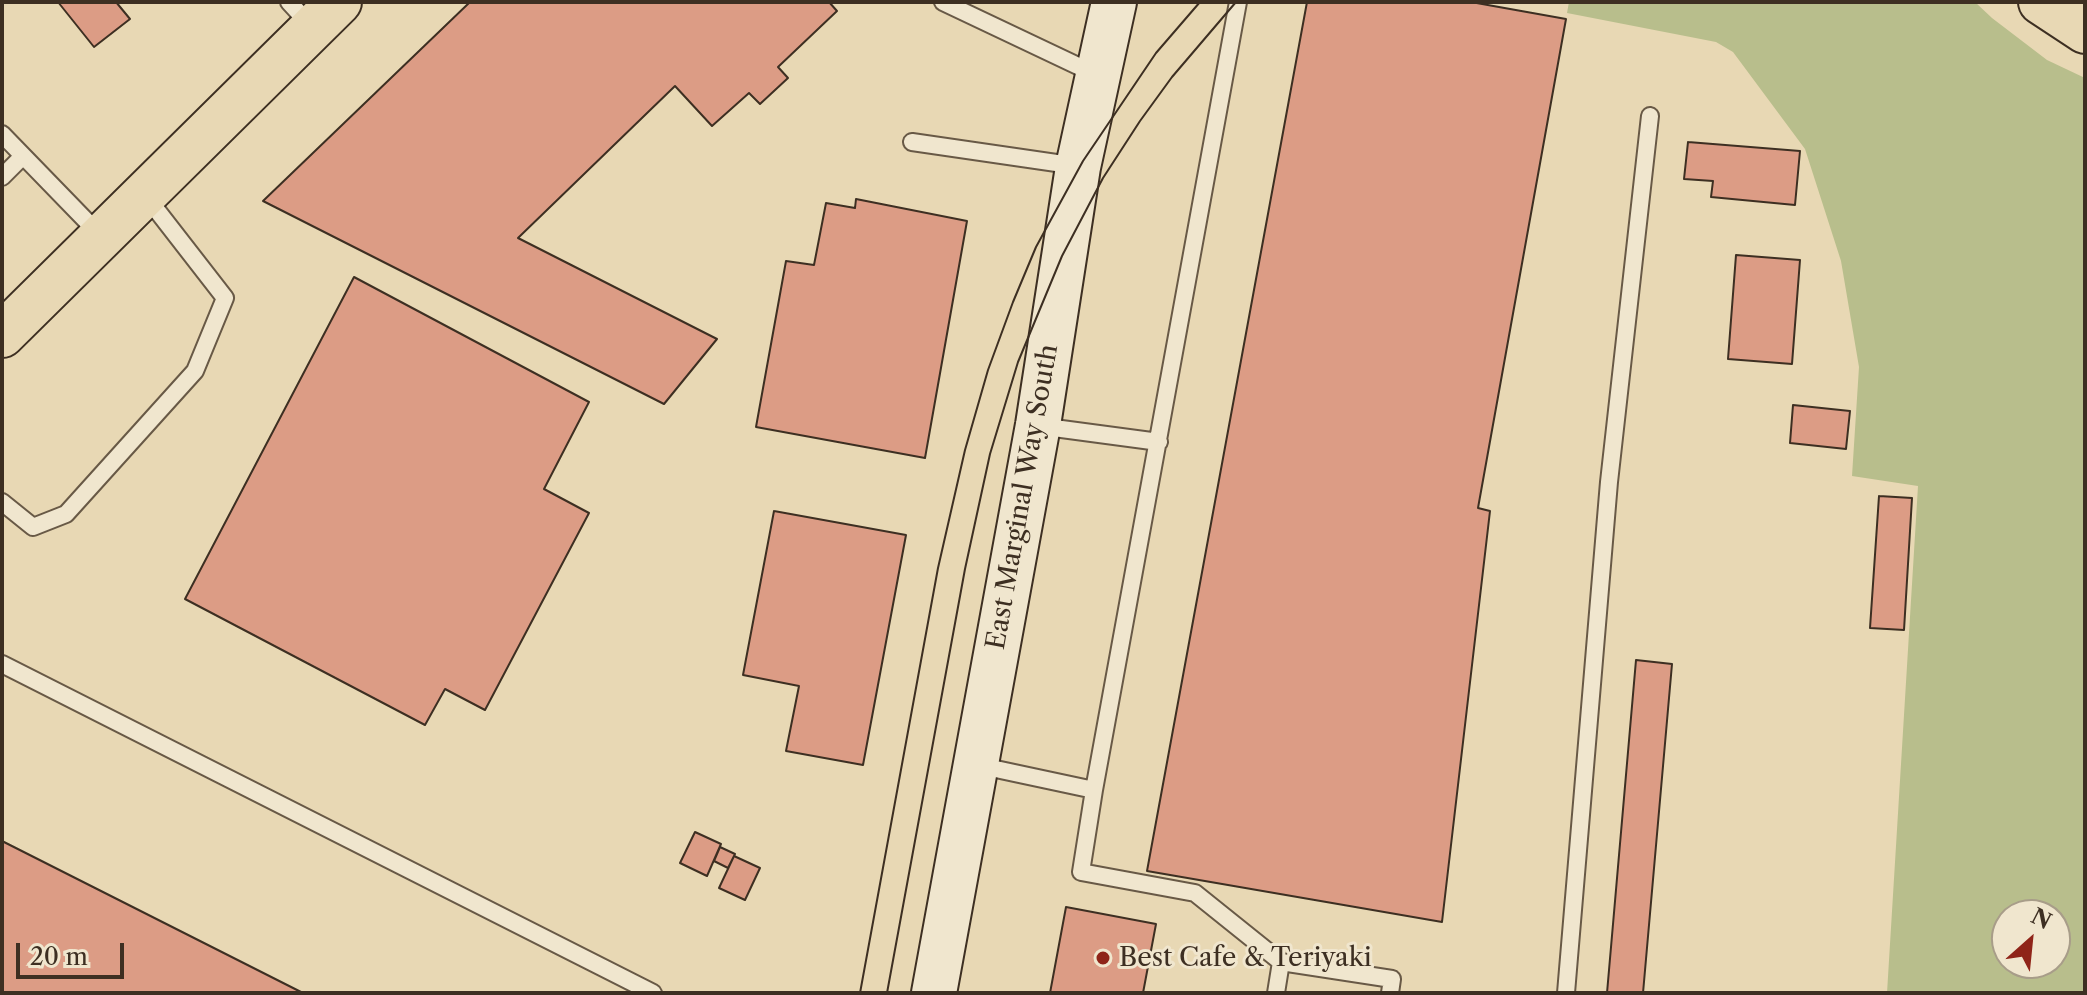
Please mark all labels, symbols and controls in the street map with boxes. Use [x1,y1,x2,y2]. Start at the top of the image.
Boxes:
street label: East Marginal Way South [981,342,1065,652]
north arrow [1991,899,2071,979]
text: N [2027,903,2056,935]
scale bar [20,927,128,977]
text: 20 m [30,942,88,971]
place label: Best Cafe & Teriyaki [1119,942,1372,974]
marker: Best Cafe & Teriyaki [1094,949,1112,967]

